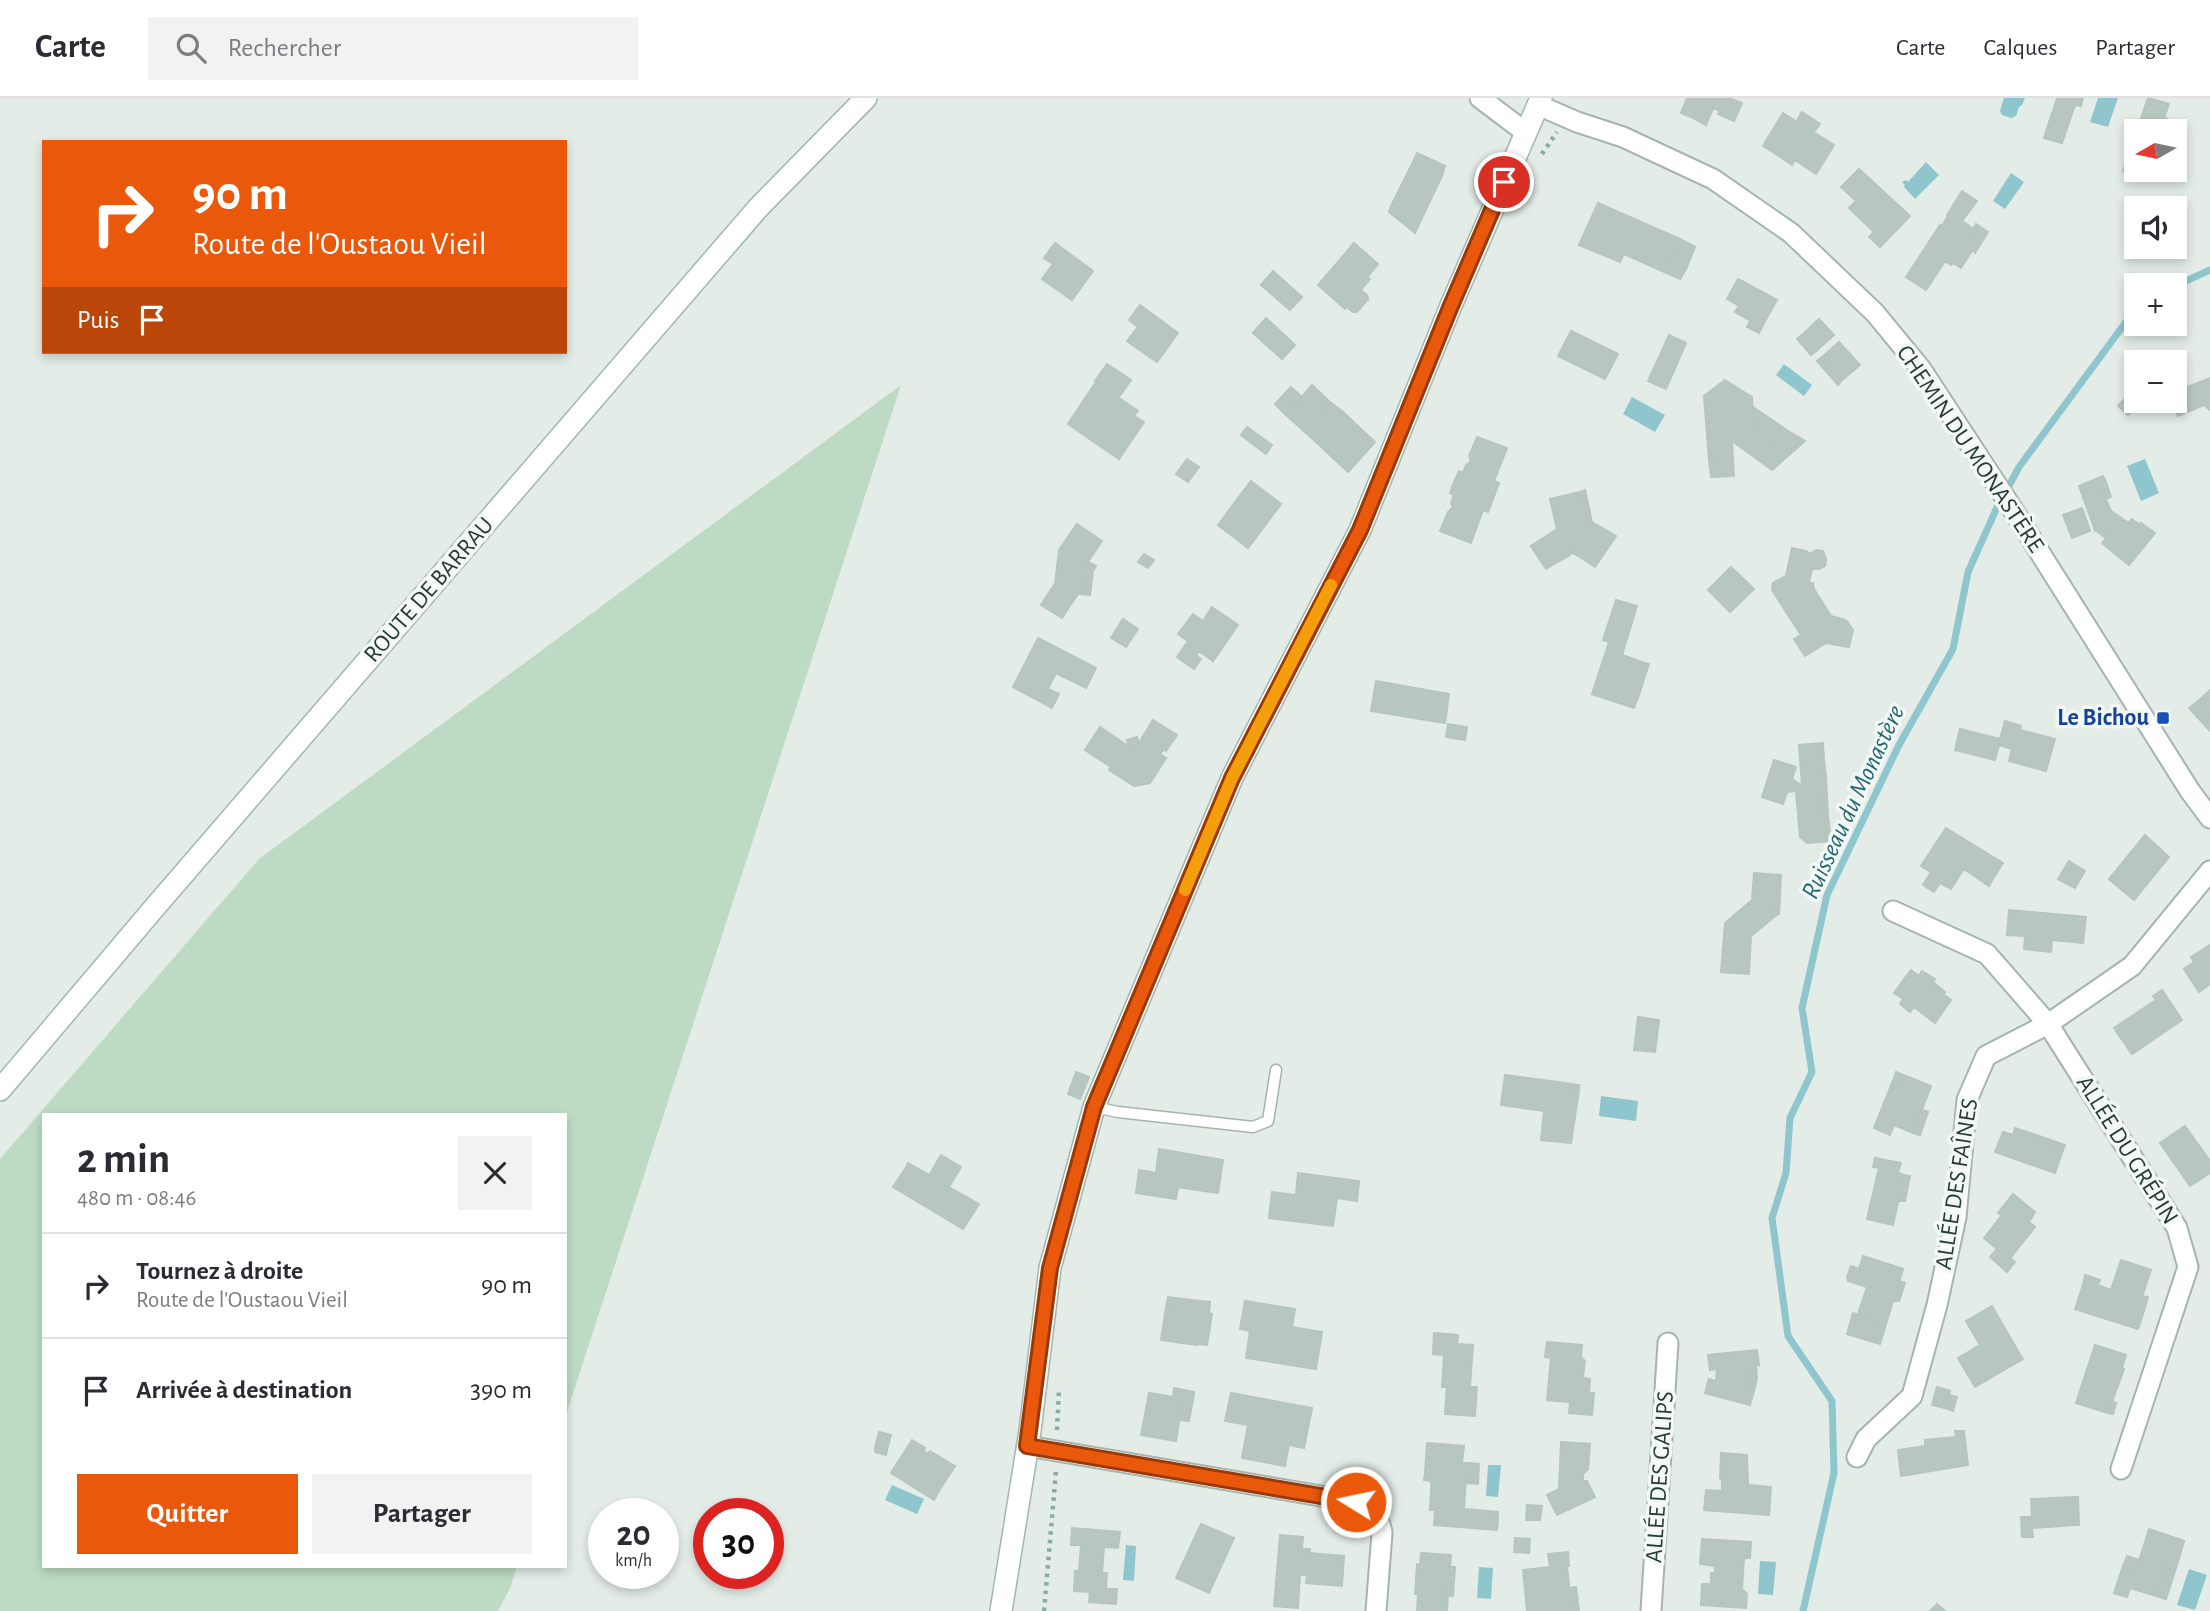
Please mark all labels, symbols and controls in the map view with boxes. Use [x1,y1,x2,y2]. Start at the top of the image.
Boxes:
search box [148,17,638,80]
icon: search [172,29,210,67]
text: Carte [35,31,106,64]
text: Rechercher [228,35,341,61]
text: Carte [1896,36,1945,60]
text: Calques [1983,36,2057,60]
text: Partager [2095,36,2175,60]
north arrow [2124,119,2188,182]
map controls [2124,119,2187,413]
pin [1474,152,1534,212]
icon: arrive [1485,163,1523,201]
icon: right [77,168,168,259]
text: 90 m [192,170,288,219]
button: sound [2124,196,2187,259]
text: Route de l'Oustaou Vieil [192,228,487,260]
button: + [2124,273,2187,336]
icon: arrive [133,301,171,339]
text: Puis [77,307,119,333]
street label: CHEMIN DU MONASTÈRE [1892,340,2050,557]
button: − [2124,350,2187,413]
street label: ROUTE DE BARRAU [360,513,498,667]
water label: Ruisseau du Monastère [1797,701,1909,903]
place label: Le Bichou [2057,706,2149,730]
marker: Le Bichou [2155,710,2171,726]
street label: ALLÉE DU GRÉPIN [2072,1070,2184,1228]
street label: ALLÉE DES FAÎNES [1930,1097,1982,1271]
button: close [458,1136,532,1210]
text: 2 min [77,1138,170,1180]
text: 480 m · 08:46 [77,1187,196,1210]
text: Tournez à droite [136,1258,303,1284]
icon: right [77,1267,115,1305]
text: 90 m [481,1272,532,1298]
text: Route de l'Oustaou Vieil [136,1289,348,1312]
icon: arrive [77,1372,115,1410]
text: Arrivée à destination [136,1377,352,1403]
text: 390 m [470,1377,532,1403]
street label: ALLÉE DES GALIPS [1640,1390,1678,1564]
position arrow [1319,1465,1393,1539]
button: Quitter [77,1474,298,1554]
button: Partager [312,1474,532,1554]
speed limit sign: 30 [693,1498,784,1589]
text: 20 [616,1517,651,1552]
text: km/h [615,1552,652,1570]

